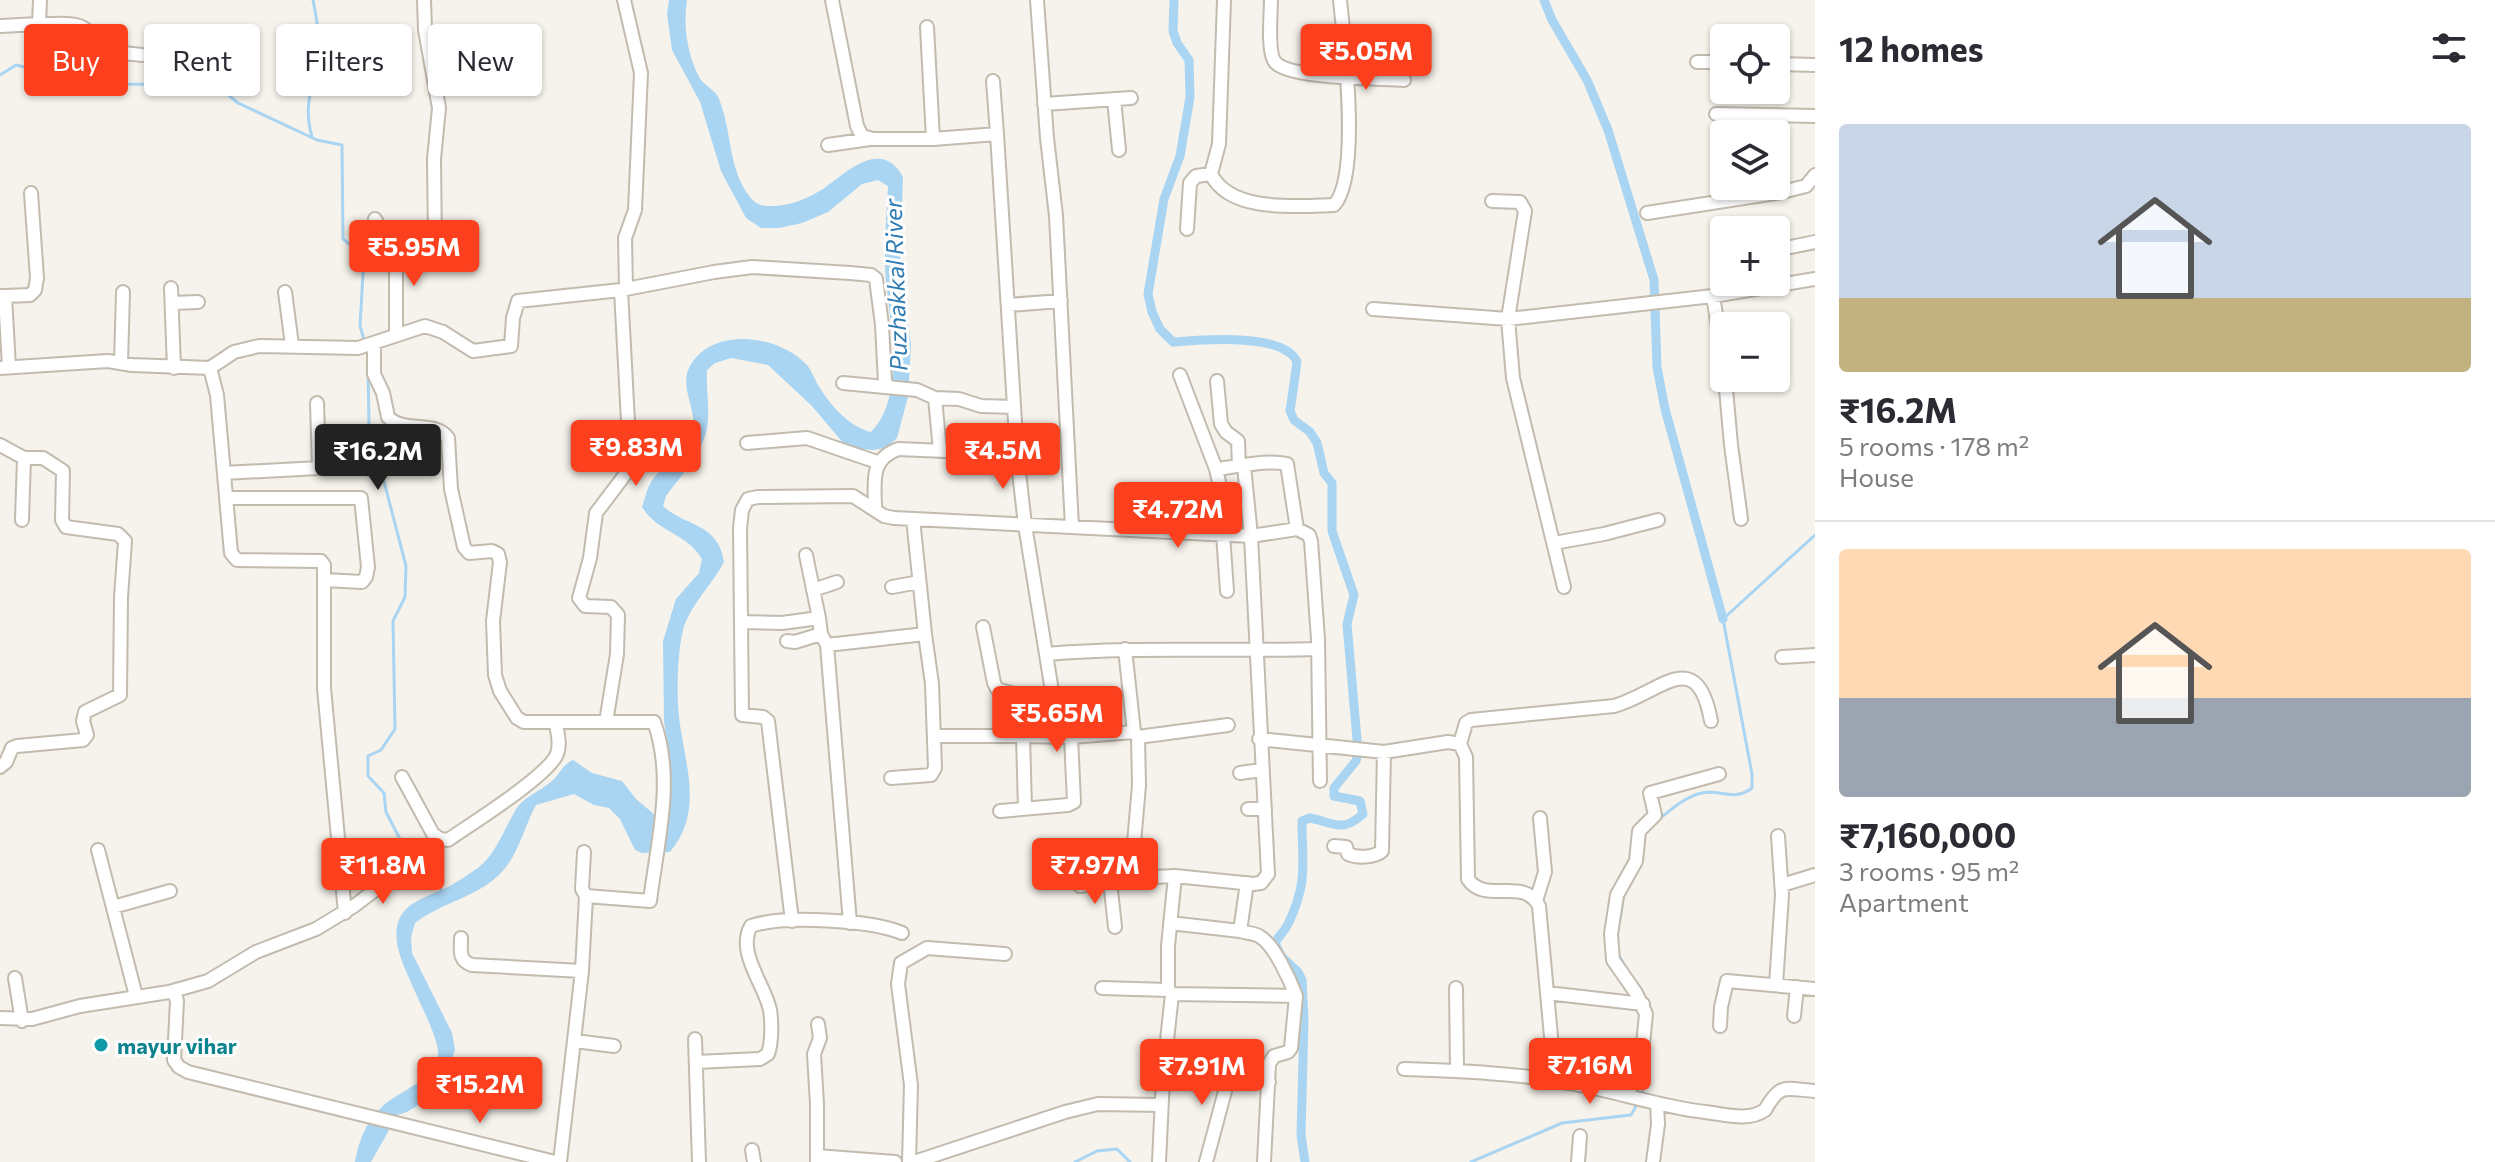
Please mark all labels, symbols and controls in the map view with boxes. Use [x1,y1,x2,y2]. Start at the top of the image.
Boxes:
chip: Buy [24,24,128,96]
chip: Rent [144,24,260,96]
chip: Filters [276,24,412,96]
chip: New [428,24,542,96]
pin: ₹5.05M [1301,24,1431,92]
map controls [1710,24,1790,392]
button: locate [1710,24,1790,104]
icon: filters [2427,26,2471,70]
text: 12 homes [1839,27,1984,69]
text: ₹5.05M [1319,34,1413,65]
button: layers [1710,120,1790,200]
icon: home [2083,176,2227,320]
water label: Puzhakkal River [877,197,913,372]
button: + [1710,216,1790,296]
pin: ₹5.95M [349,220,479,288]
text: ₹5.95M [367,230,461,261]
button: − [1710,312,1790,392]
text: ₹16.2M [1839,388,1957,430]
pin: ₹9.83M [571,420,701,488]
pin: ₹4.5M [947,423,1059,491]
pin: ₹16.2M [313,424,443,492]
text: ₹9.83M [589,430,683,461]
text: 5 rooms · 178 m² [1839,430,2029,461]
text: ₹4.5M [964,433,1042,464]
text: ₹16.2M [333,434,423,465]
text: House [1839,461,1914,492]
pin: ₹4.72M [1113,482,1243,550]
text: ₹4.72M [1132,492,1224,523]
icon: home [2083,601,2227,745]
pin: ₹5.65M [992,686,1122,754]
text: ₹5.65M [1010,696,1104,727]
text: ₹7,160,000 [1839,813,2016,855]
pin: ₹11.8M [318,838,448,906]
pin: ₹7.97M [1030,838,1160,906]
text: ₹11.8M [339,848,427,879]
text: ₹7.97M [1050,848,1140,879]
text: 3 rooms · 95 m² [1839,855,2019,886]
text: Apartment [1839,886,1969,917]
place label: mayur vihar [117,1032,237,1059]
marker: mayur vihar [92,1036,110,1054]
pin: ₹7.16M [1525,1038,1655,1106]
pin: ₹7.91M [1137,1039,1267,1107]
text: ₹7.16M [1547,1048,1633,1079]
text: ₹7.91M [1158,1049,1246,1080]
pin: ₹15.2M [415,1057,545,1125]
text: ₹15.2M [435,1067,525,1098]

